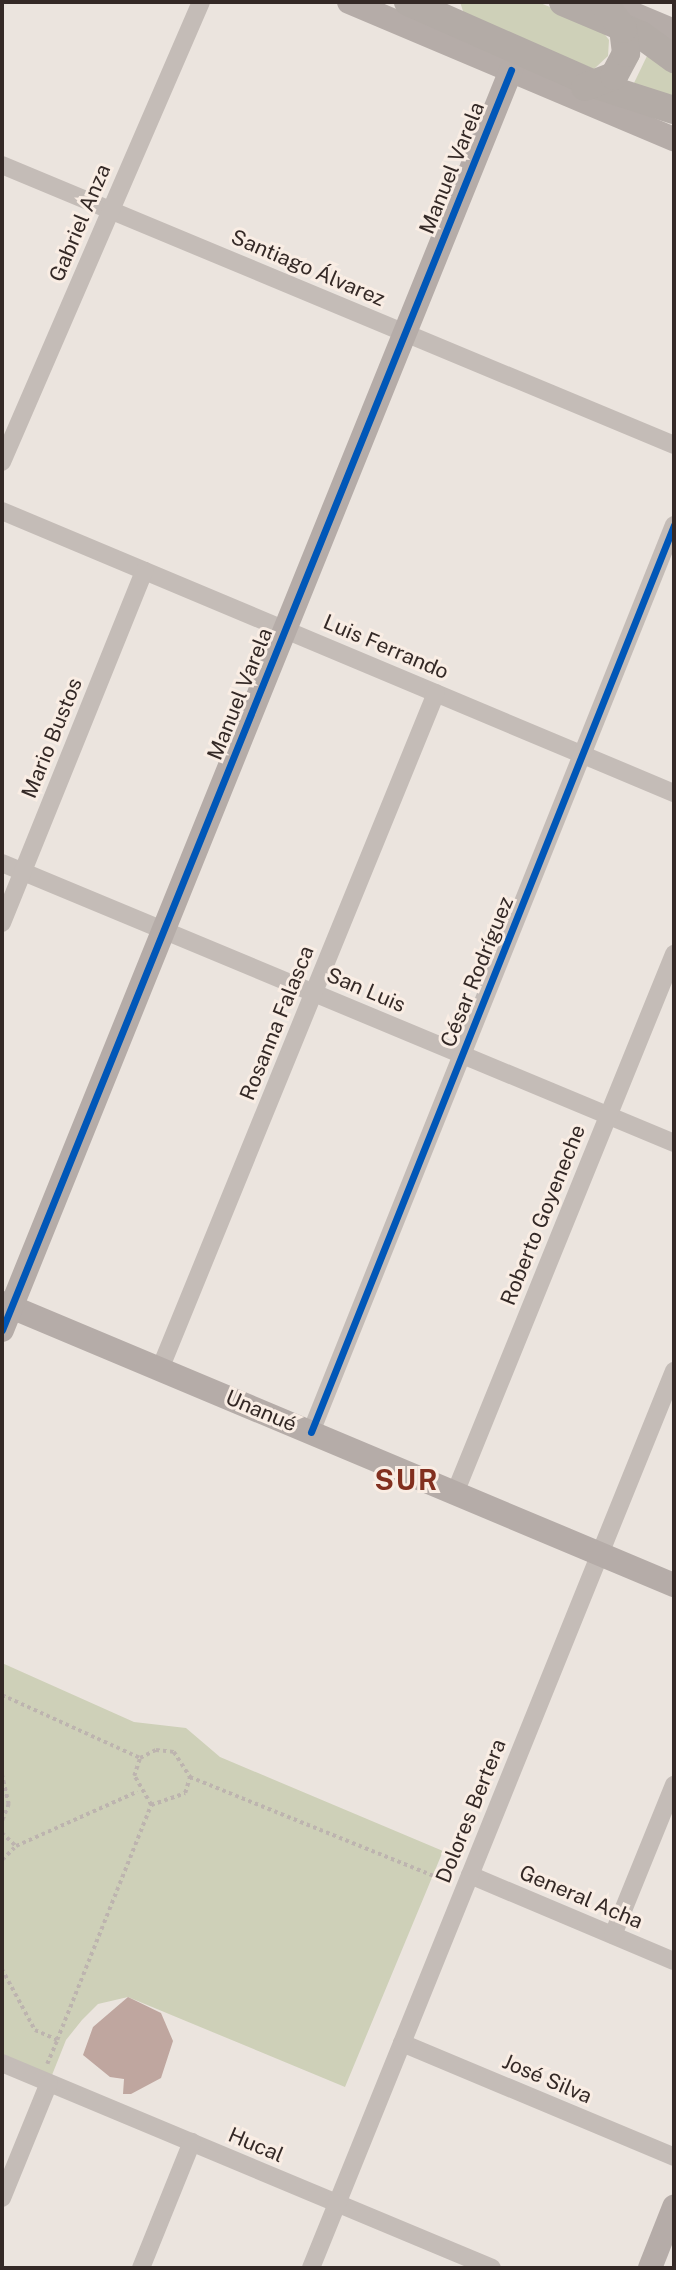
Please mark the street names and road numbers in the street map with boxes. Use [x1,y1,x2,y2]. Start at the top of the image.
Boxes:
street label: Manuel Varela [414,98,490,238]
street label: Gabriel Anza [44,160,116,286]
street label: Santiago Álvarez [227,224,389,312]
street label: Luis Ferrando [320,609,452,685]
street label: Manuel Varela [202,624,278,764]
street label: Mario Bustos [16,674,88,802]
street label: César Rodríguez [435,893,519,1051]
street label: Rosanna Falasca [235,942,319,1104]
street label: San Luis [323,962,409,1018]
street label: Roberto Goyeneche [495,1121,591,1309]
street label: Unanué [222,1385,300,1437]
street label: Dolores Bertera [431,1735,511,1887]
street label: General Acha [515,1860,647,1934]
street label: José Silva [498,2049,596,2109]
street label: Hucal [225,2122,287,2168]

